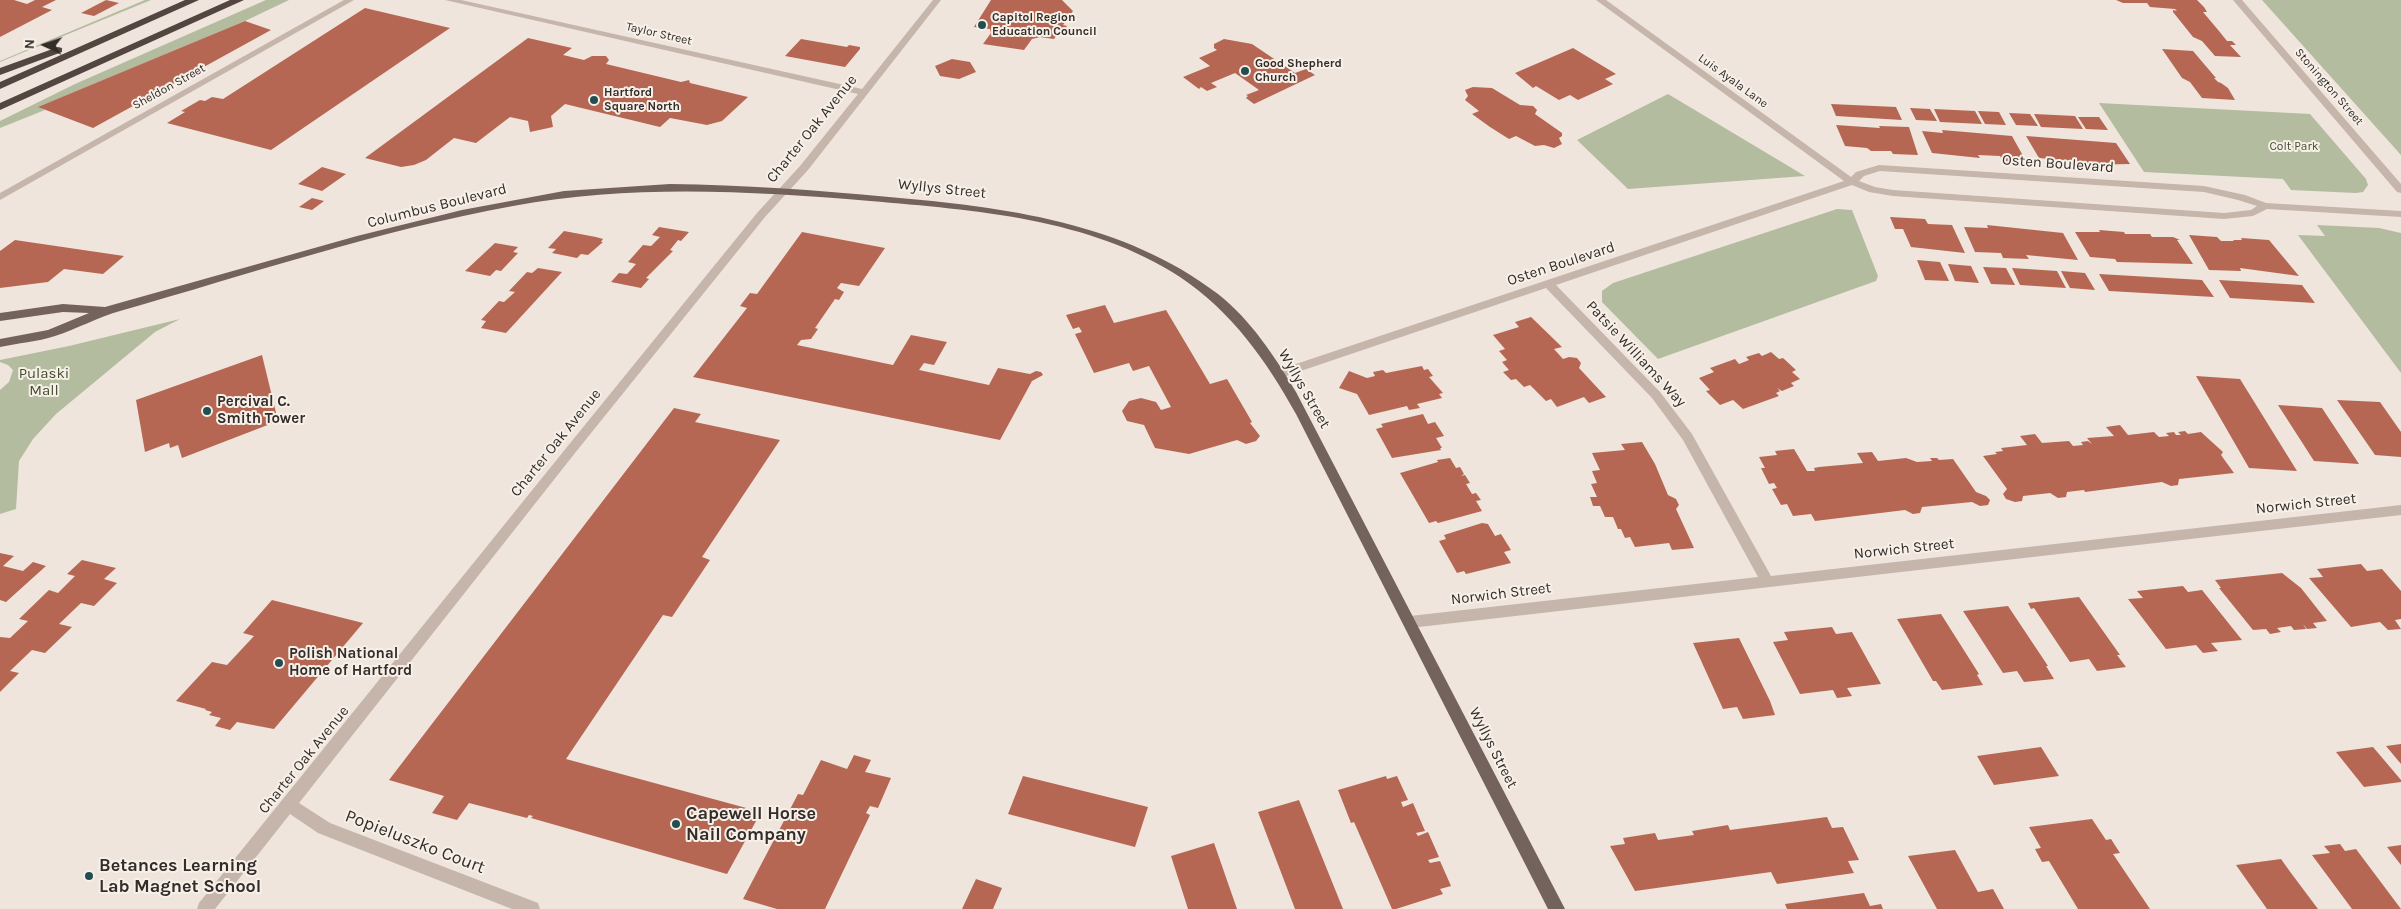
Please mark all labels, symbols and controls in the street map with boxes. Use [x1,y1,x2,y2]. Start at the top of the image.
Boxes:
place label: Capitol Region Education Council [992,11,1097,39]
street label: Taylor Street [625,19,693,49]
marker: Capitol Region Education Council [976,19,988,31]
north arrow [20,20,70,70]
text: N [21,39,38,50]
street label: Stonington Street [2292,46,2366,128]
street label: Luis Ayala Lane [1695,51,1771,111]
place label: Good Shepherd Church [1255,57,1342,85]
street label: Sheldon Street [130,61,208,113]
marker: Good Shepherd Church [1239,65,1251,77]
street label: Charter Oak Avenue [763,71,861,187]
place label: Hartford Square North [604,86,680,114]
marker: Hartford Square North [588,94,600,106]
park label: Colt Park [2270,140,2318,154]
street label: Osten Boulevard [2001,151,2115,177]
street label: Wyllys Street [897,175,987,203]
street label: Columbus Boulevard [366,180,508,232]
street label: Osten Boulevard [1505,238,1617,290]
street label: Patsie Williams Way [1582,297,1690,411]
street label: Wyllys Street [1274,346,1334,432]
park label: Pulaski Mall [19,365,69,400]
street label: Charter Oak Avenue [507,385,605,501]
place label: Percival C. Smith Tower [217,393,305,428]
marker: Percival C. Smith Tower [201,405,213,417]
street label: Norwich Street [2255,490,2357,518]
street label: Norwich Street [1853,535,1955,563]
street label: Norwich Street [1450,579,1552,609]
place label: Polish National Home of Hartford [289,645,412,680]
marker: Polish National Home of Hartford [273,657,285,669]
street label: Charter Oak Avenue [255,702,353,818]
street label: Wyllys Street [1465,705,1521,791]
place label: Capewell Horse Nail Company [686,803,816,846]
street label: Popieluszko Court [342,805,488,879]
marker: Capewell Horse Nail Company [670,818,682,830]
place label: Betances Learning Lab Magnet School [99,855,261,898]
marker: Betances Learning Lab Magnet School [83,870,95,882]

